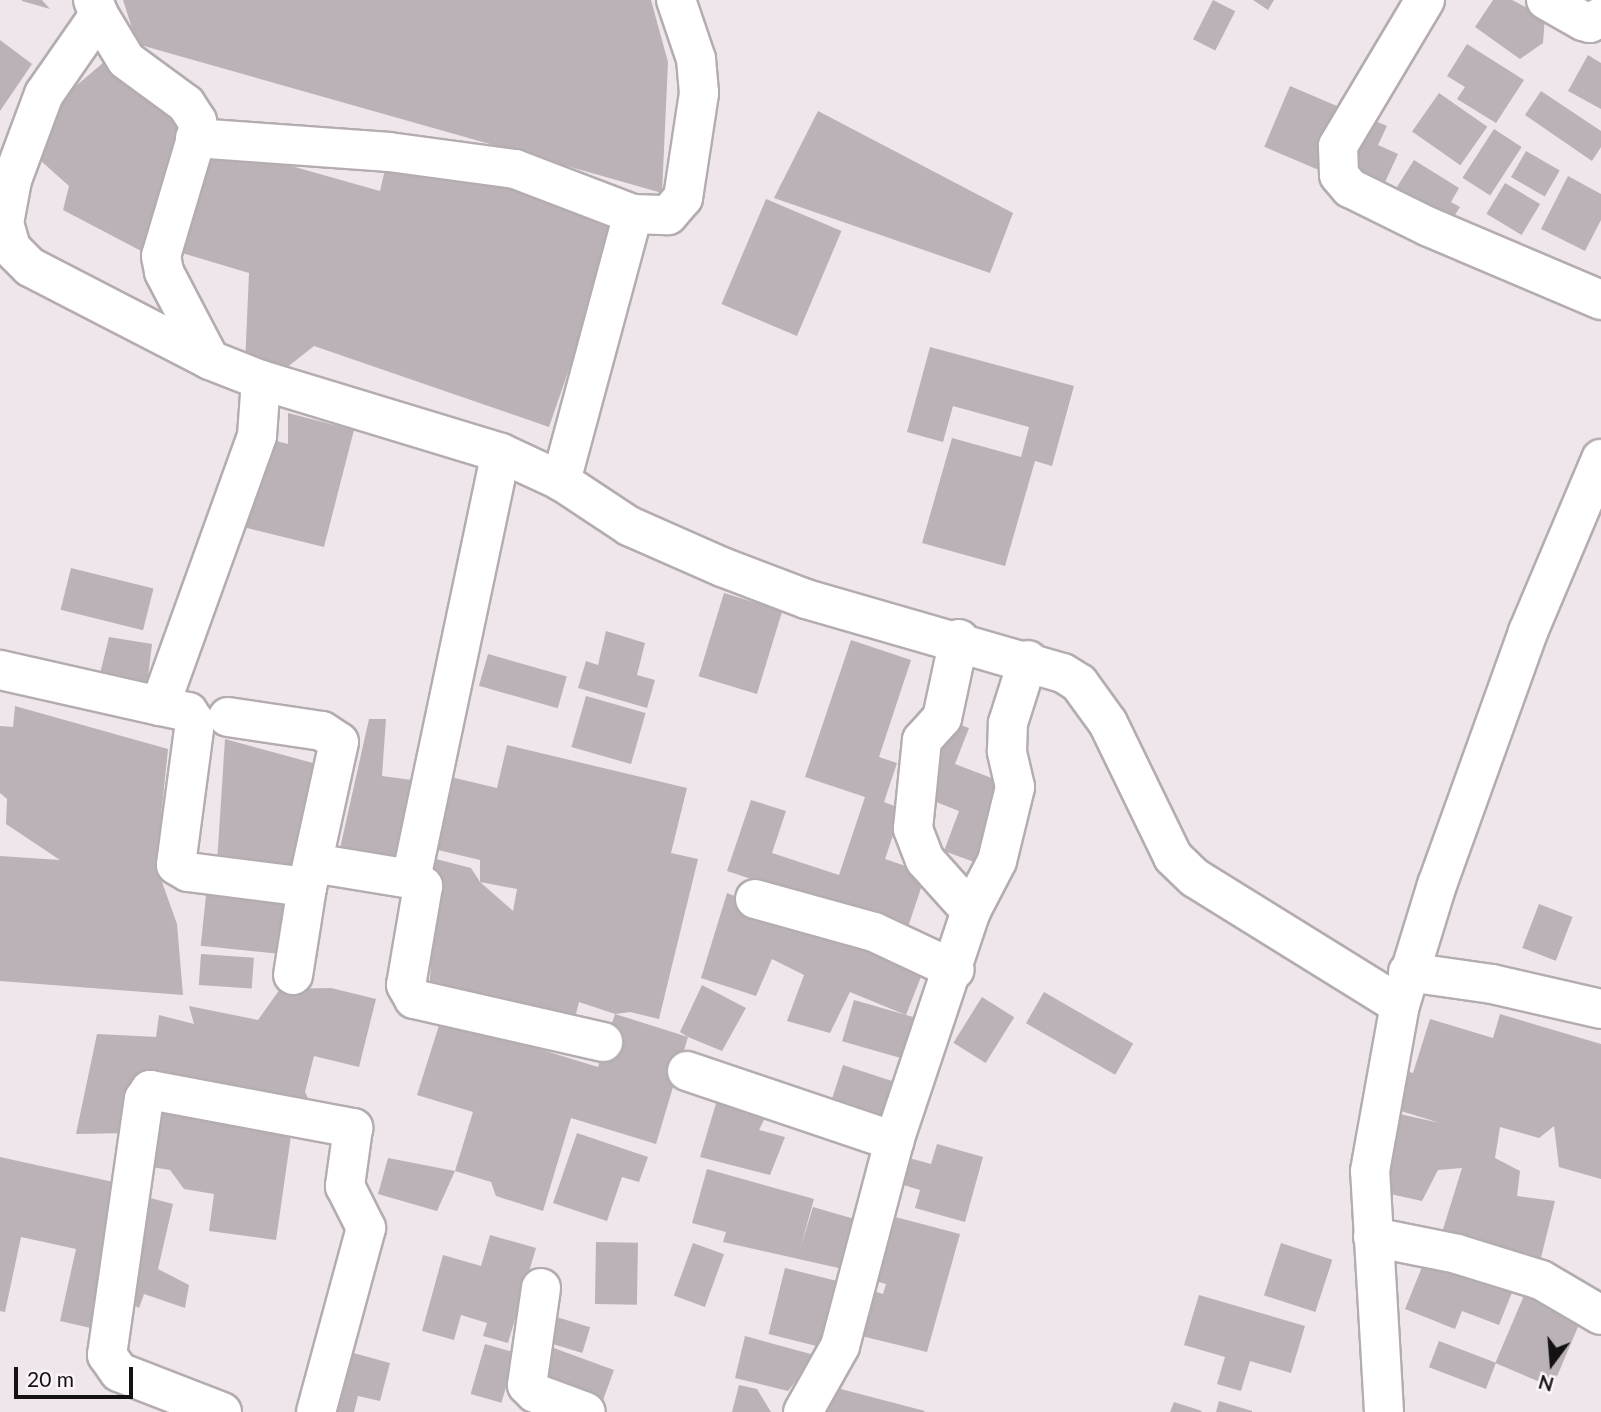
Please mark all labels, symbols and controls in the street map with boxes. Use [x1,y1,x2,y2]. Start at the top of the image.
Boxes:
north arrow [1517,1328,1587,1398]
scale bar [18,1352,136,1396]
text: 20 m [27,1366,74,1391]
text: N [1536,1371,1556,1397]

